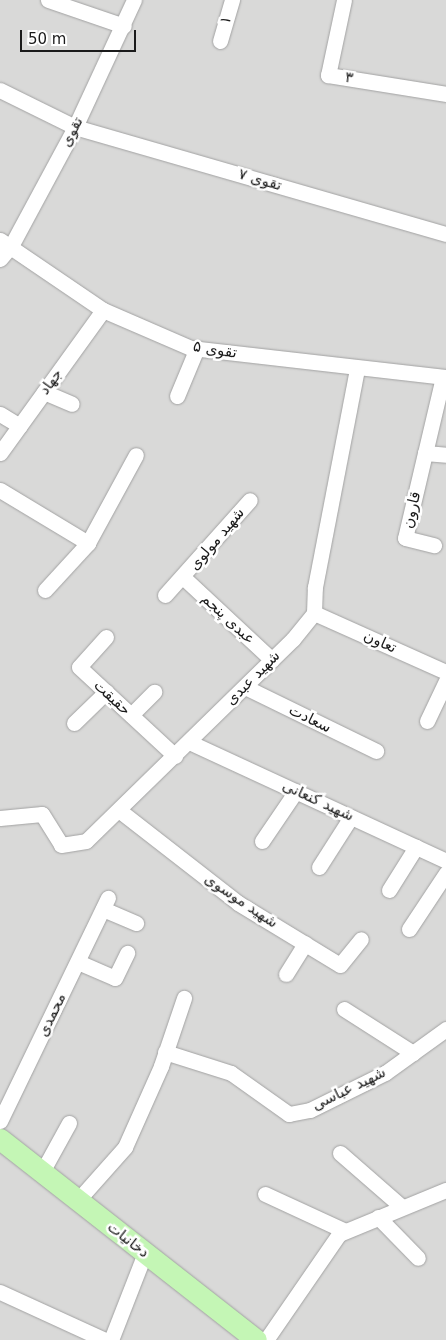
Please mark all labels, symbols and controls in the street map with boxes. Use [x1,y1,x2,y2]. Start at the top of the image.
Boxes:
street label: ۱ [216,14,236,26]
scale bar [22,20,139,52]
text: 50 m [28,30,66,48]
street label: ۳ [344,68,354,88]
street label: تقوی [57,114,87,150]
street label: تقوی ۷ [236,165,284,195]
street label: تقوی ۵ [192,338,238,362]
street label: جهاد [36,366,66,398]
street label: قارون [399,490,425,530]
street label: شهید مولوی [186,504,248,574]
street label: عبدی پنجم [198,590,258,648]
street label: تعاون [361,627,399,657]
street label: شهید عبدی [222,647,284,709]
street label: حقیقت [90,677,134,719]
street label: سعادت [286,701,334,737]
street label: شهید کنعانی [279,777,357,825]
street label: شهید موسوی [201,870,281,932]
street label: محمدی [34,990,70,1040]
street label: شهید عباسی [309,1063,389,1115]
street label: دخانیات [104,1218,152,1262]

